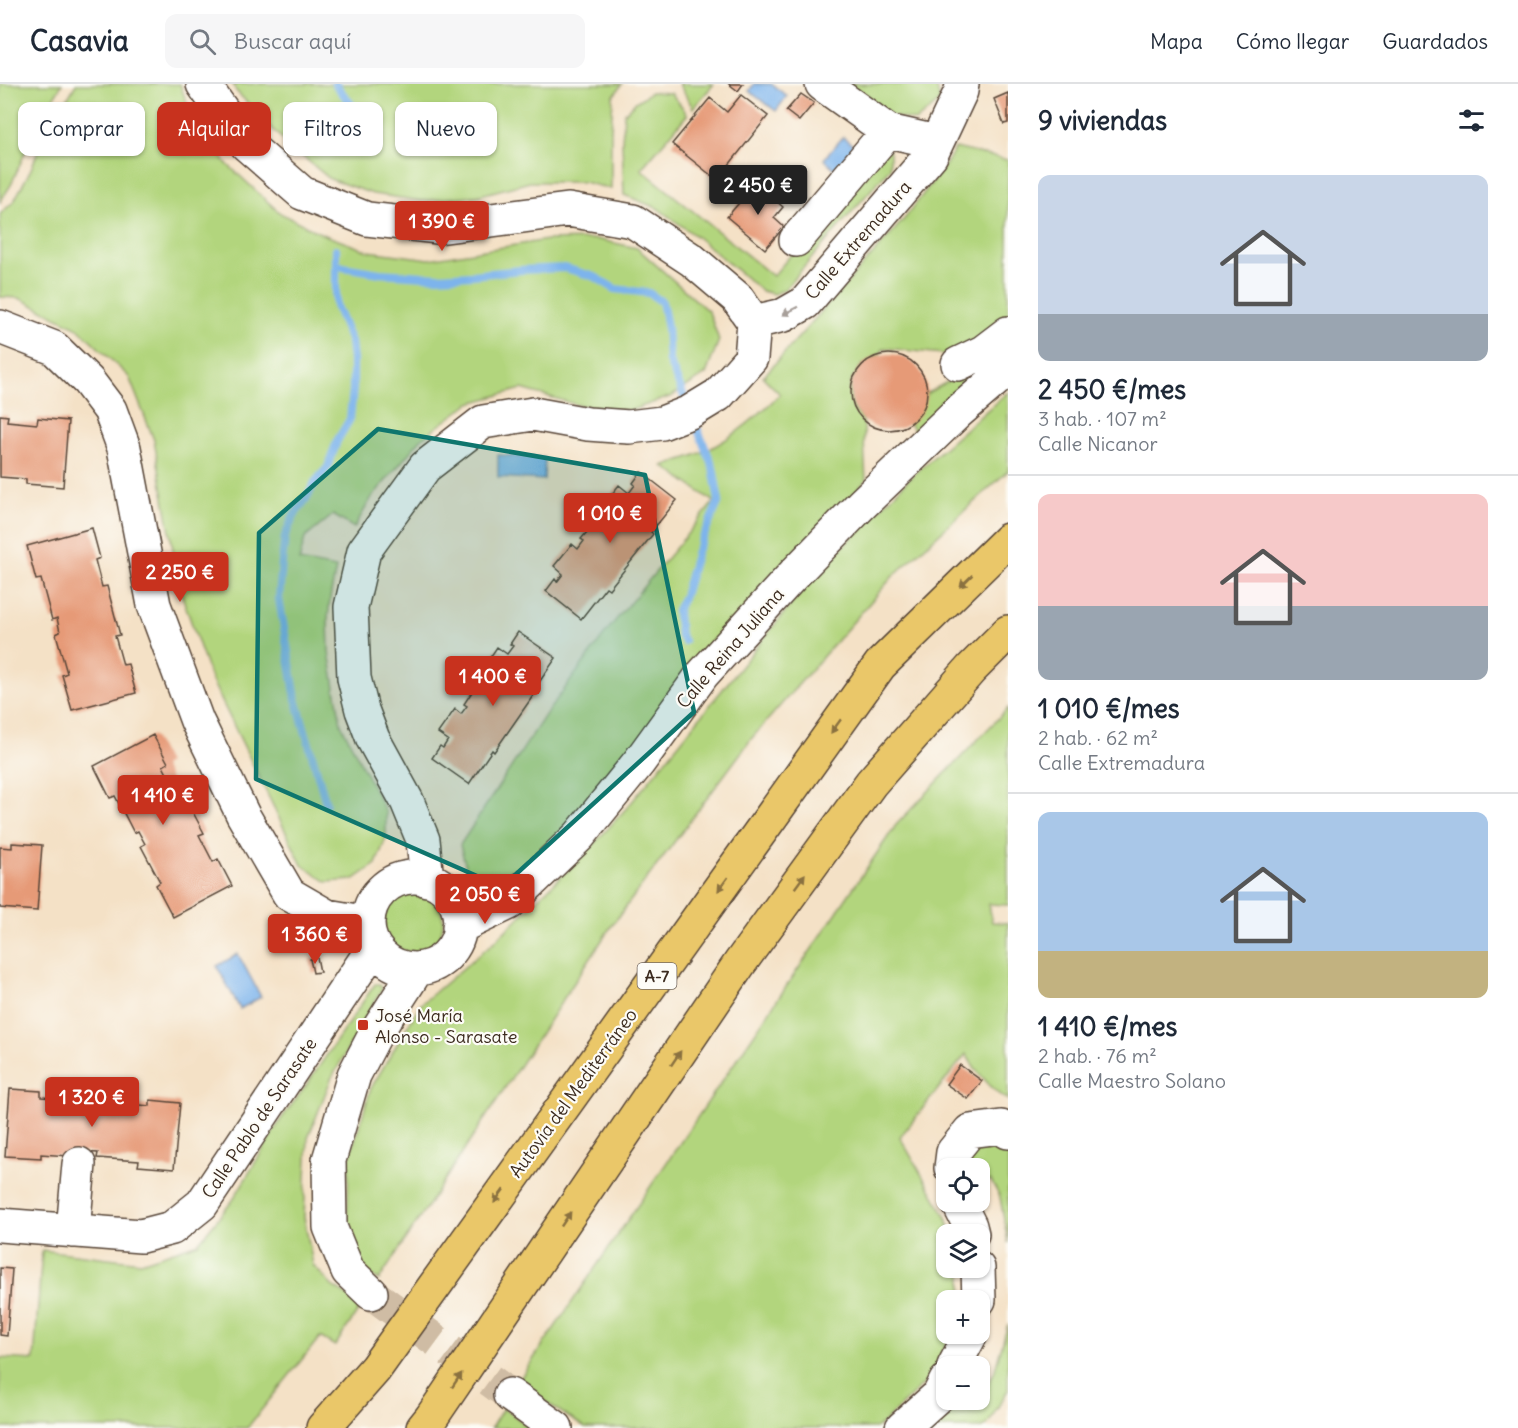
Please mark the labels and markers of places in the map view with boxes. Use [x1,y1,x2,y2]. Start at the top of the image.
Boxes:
pin: 2 450 € [703,165,813,216]
pin: 1 390 € [387,201,497,252]
pin: 1 010 € [555,493,665,544]
pin: 2 250 € [125,552,235,603]
pin: 1 400 € [438,656,548,707]
pin: 1 410 € [108,775,218,826]
pin: 2 050 € [430,874,540,925]
pin: 1 360 € [260,914,370,965]
place label: José María Alonso - Sarasate [375,1004,517,1048]
marker: José María Alonso - Sarasate [356,1018,370,1032]
pin: 1 320 € [37,1077,147,1128]

